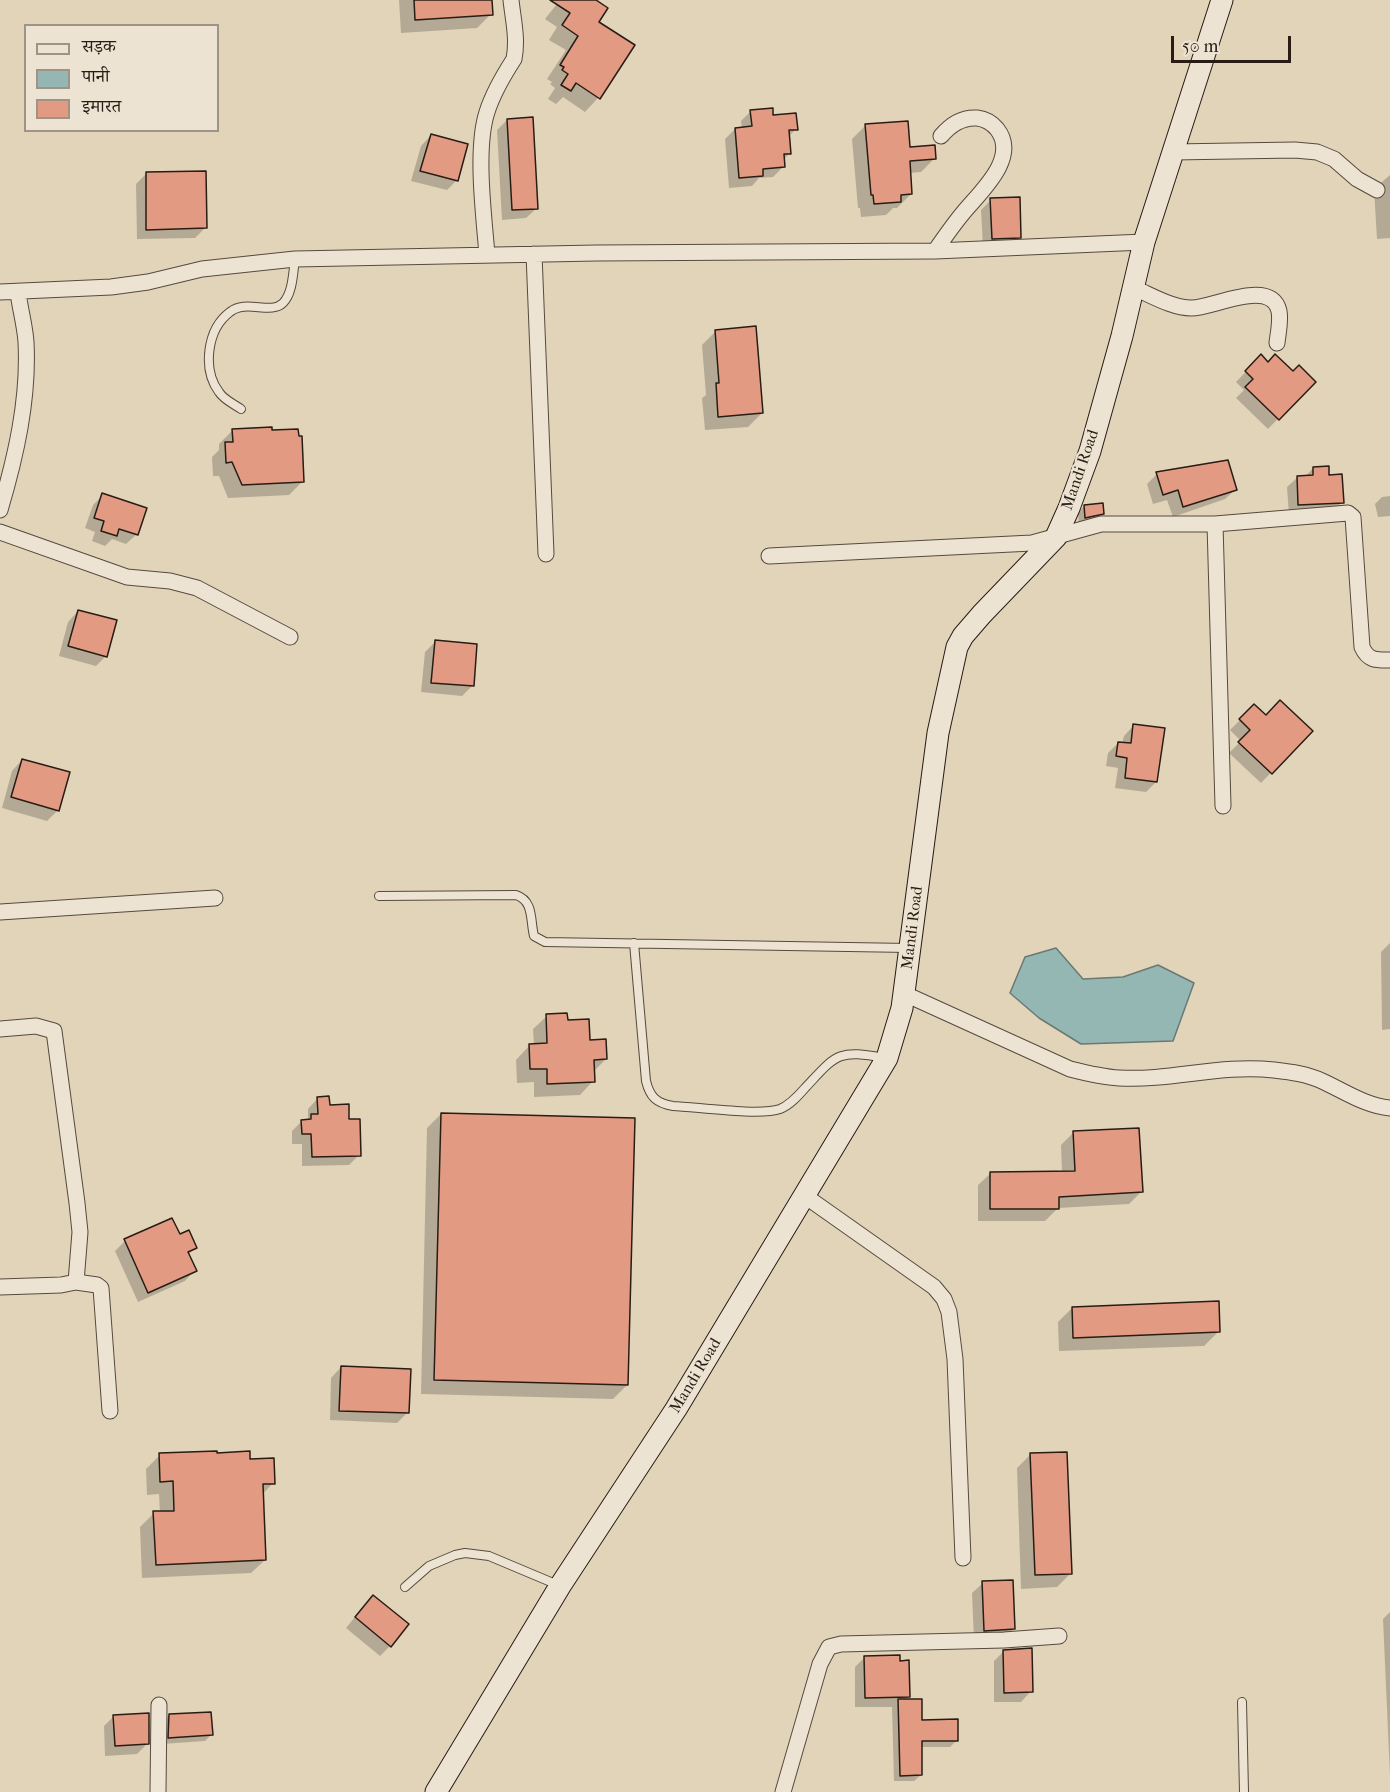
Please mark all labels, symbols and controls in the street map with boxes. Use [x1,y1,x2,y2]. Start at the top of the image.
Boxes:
legend [24,24,219,132]
scale bar [1174,24,1294,62]
text: सड़क [82,36,116,57]
text: 50 m [1182,36,1218,57]
text: पानी [82,66,109,87]
text: इमारत [82,96,121,117]
street label: Mandi Road [1058,427,1104,513]
street label: Mandi Road [898,885,928,971]
street label: Mandi Road [666,1335,726,1417]

